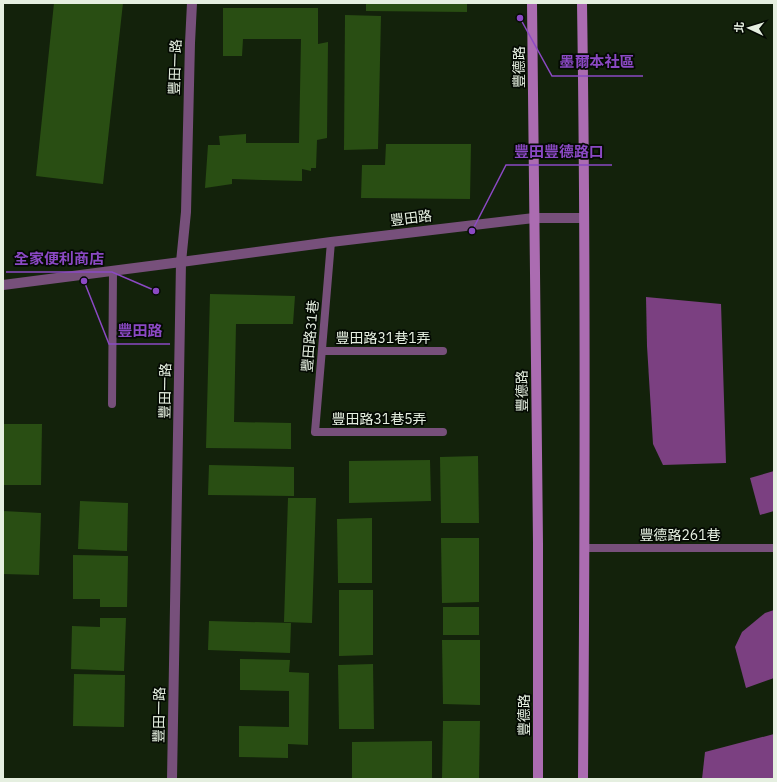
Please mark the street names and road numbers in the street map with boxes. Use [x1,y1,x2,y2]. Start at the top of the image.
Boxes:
street label: 豐田一路 [165,39,185,95]
street label: 豐德路 [510,46,528,88]
street label: 豐田路 [389,207,433,229]
street label: 豐田路31巷 [298,299,322,373]
street label: 豐田路31巷1弄 [335,329,431,347]
street label: 豐田一路 [156,363,174,419]
street label: 豐德路 [513,370,531,412]
street label: 豐田路31巷5弄 [331,410,427,428]
street label: 豐德路261巷 [639,526,721,544]
street label: 豐田一路 [150,687,168,743]
street label: 豐德路 [515,694,533,736]

